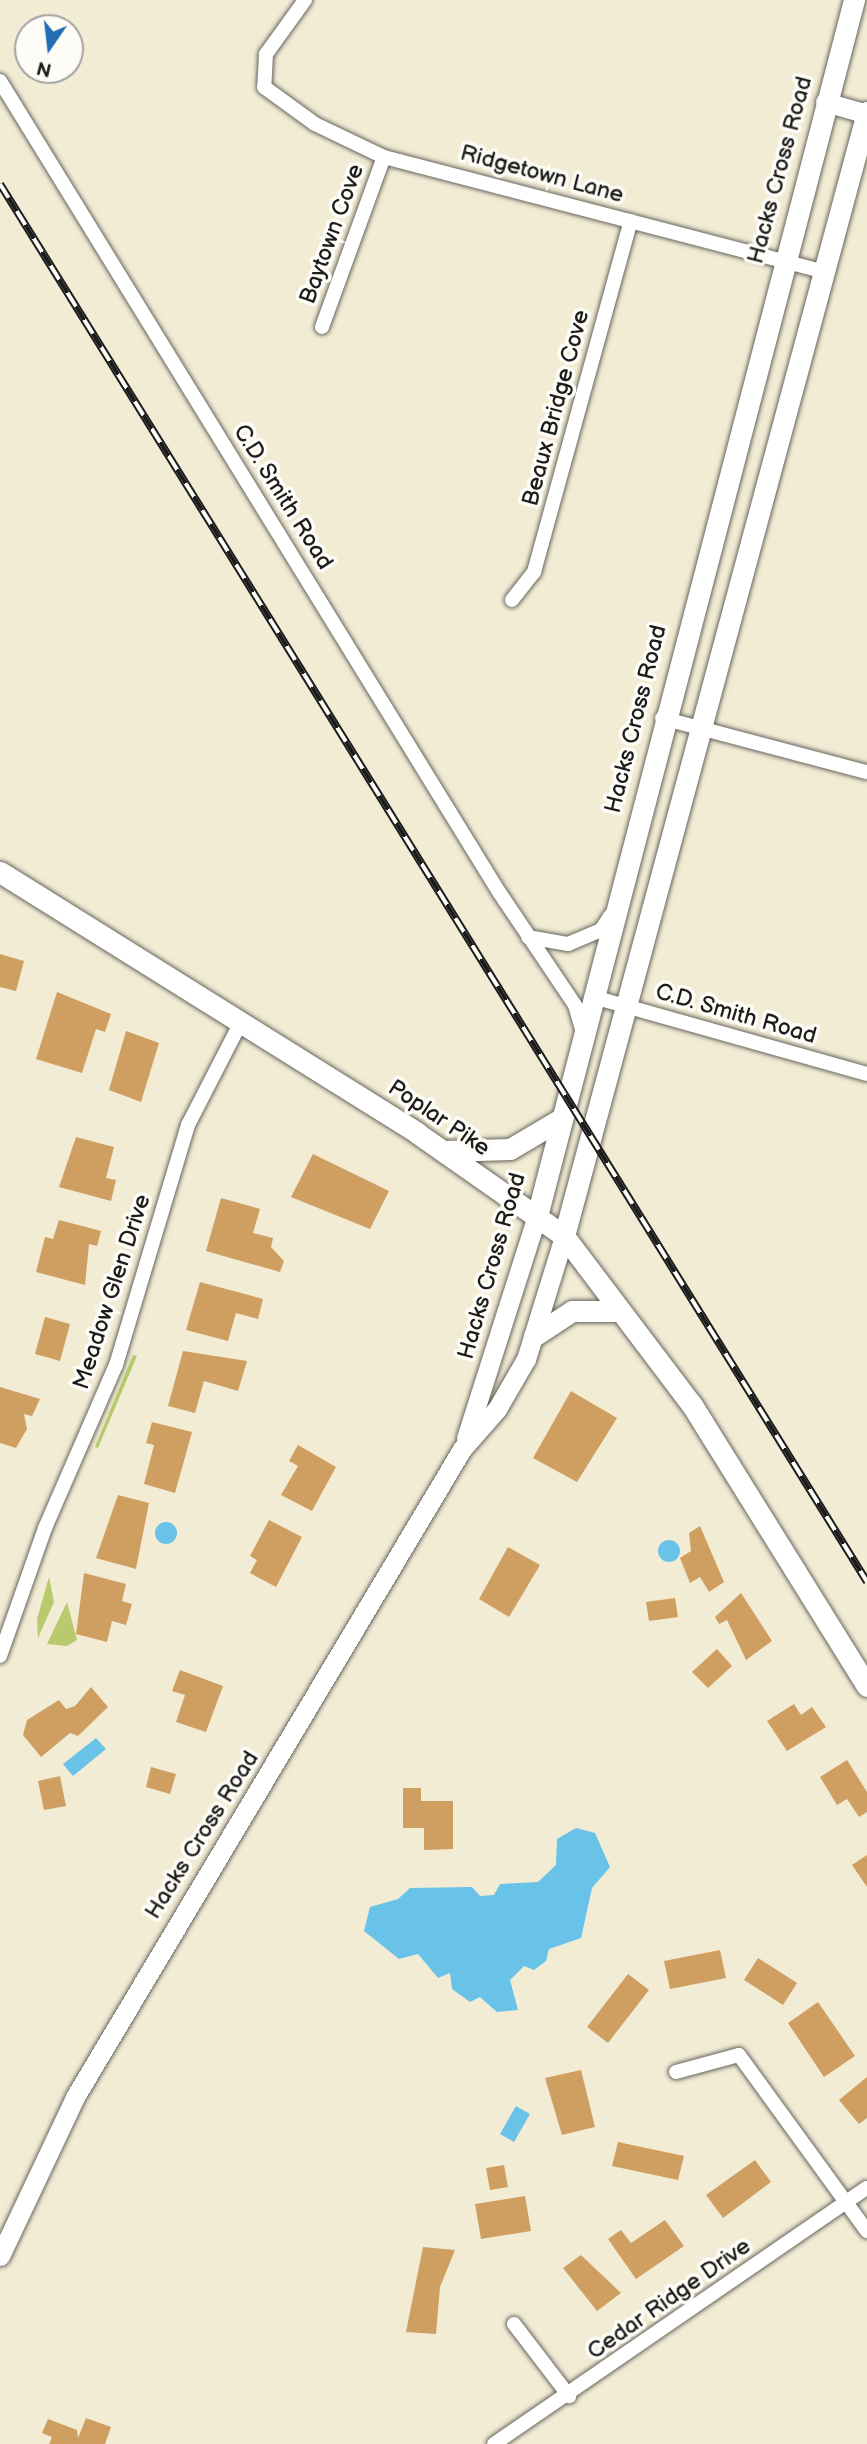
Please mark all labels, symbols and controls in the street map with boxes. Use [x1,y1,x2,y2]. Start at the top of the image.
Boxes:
north arrow [14,14,84,84]
text: N [35,55,54,81]
street label: Hacks Cross Road [742,73,818,267]
street label: Ridgetown Lane [457,139,627,209]
street label: Baytown Cove [294,160,370,308]
street label: Beaux Bridge Cove [517,307,595,509]
street label: C.D. Smith Road [227,419,339,575]
street label: Hacks Cross Road [599,622,673,816]
street label: C.D. Smith Road [652,978,820,1050]
street label: Poplar Pike [383,1074,495,1162]
street label: Hacks Cross Road [452,1170,532,1362]
street label: Meadow Glen Drive [67,1191,157,1393]
street label: Hacks Cross Road [139,1746,265,1924]
street label: Cedar Ridge Drive [582,2232,756,2366]

